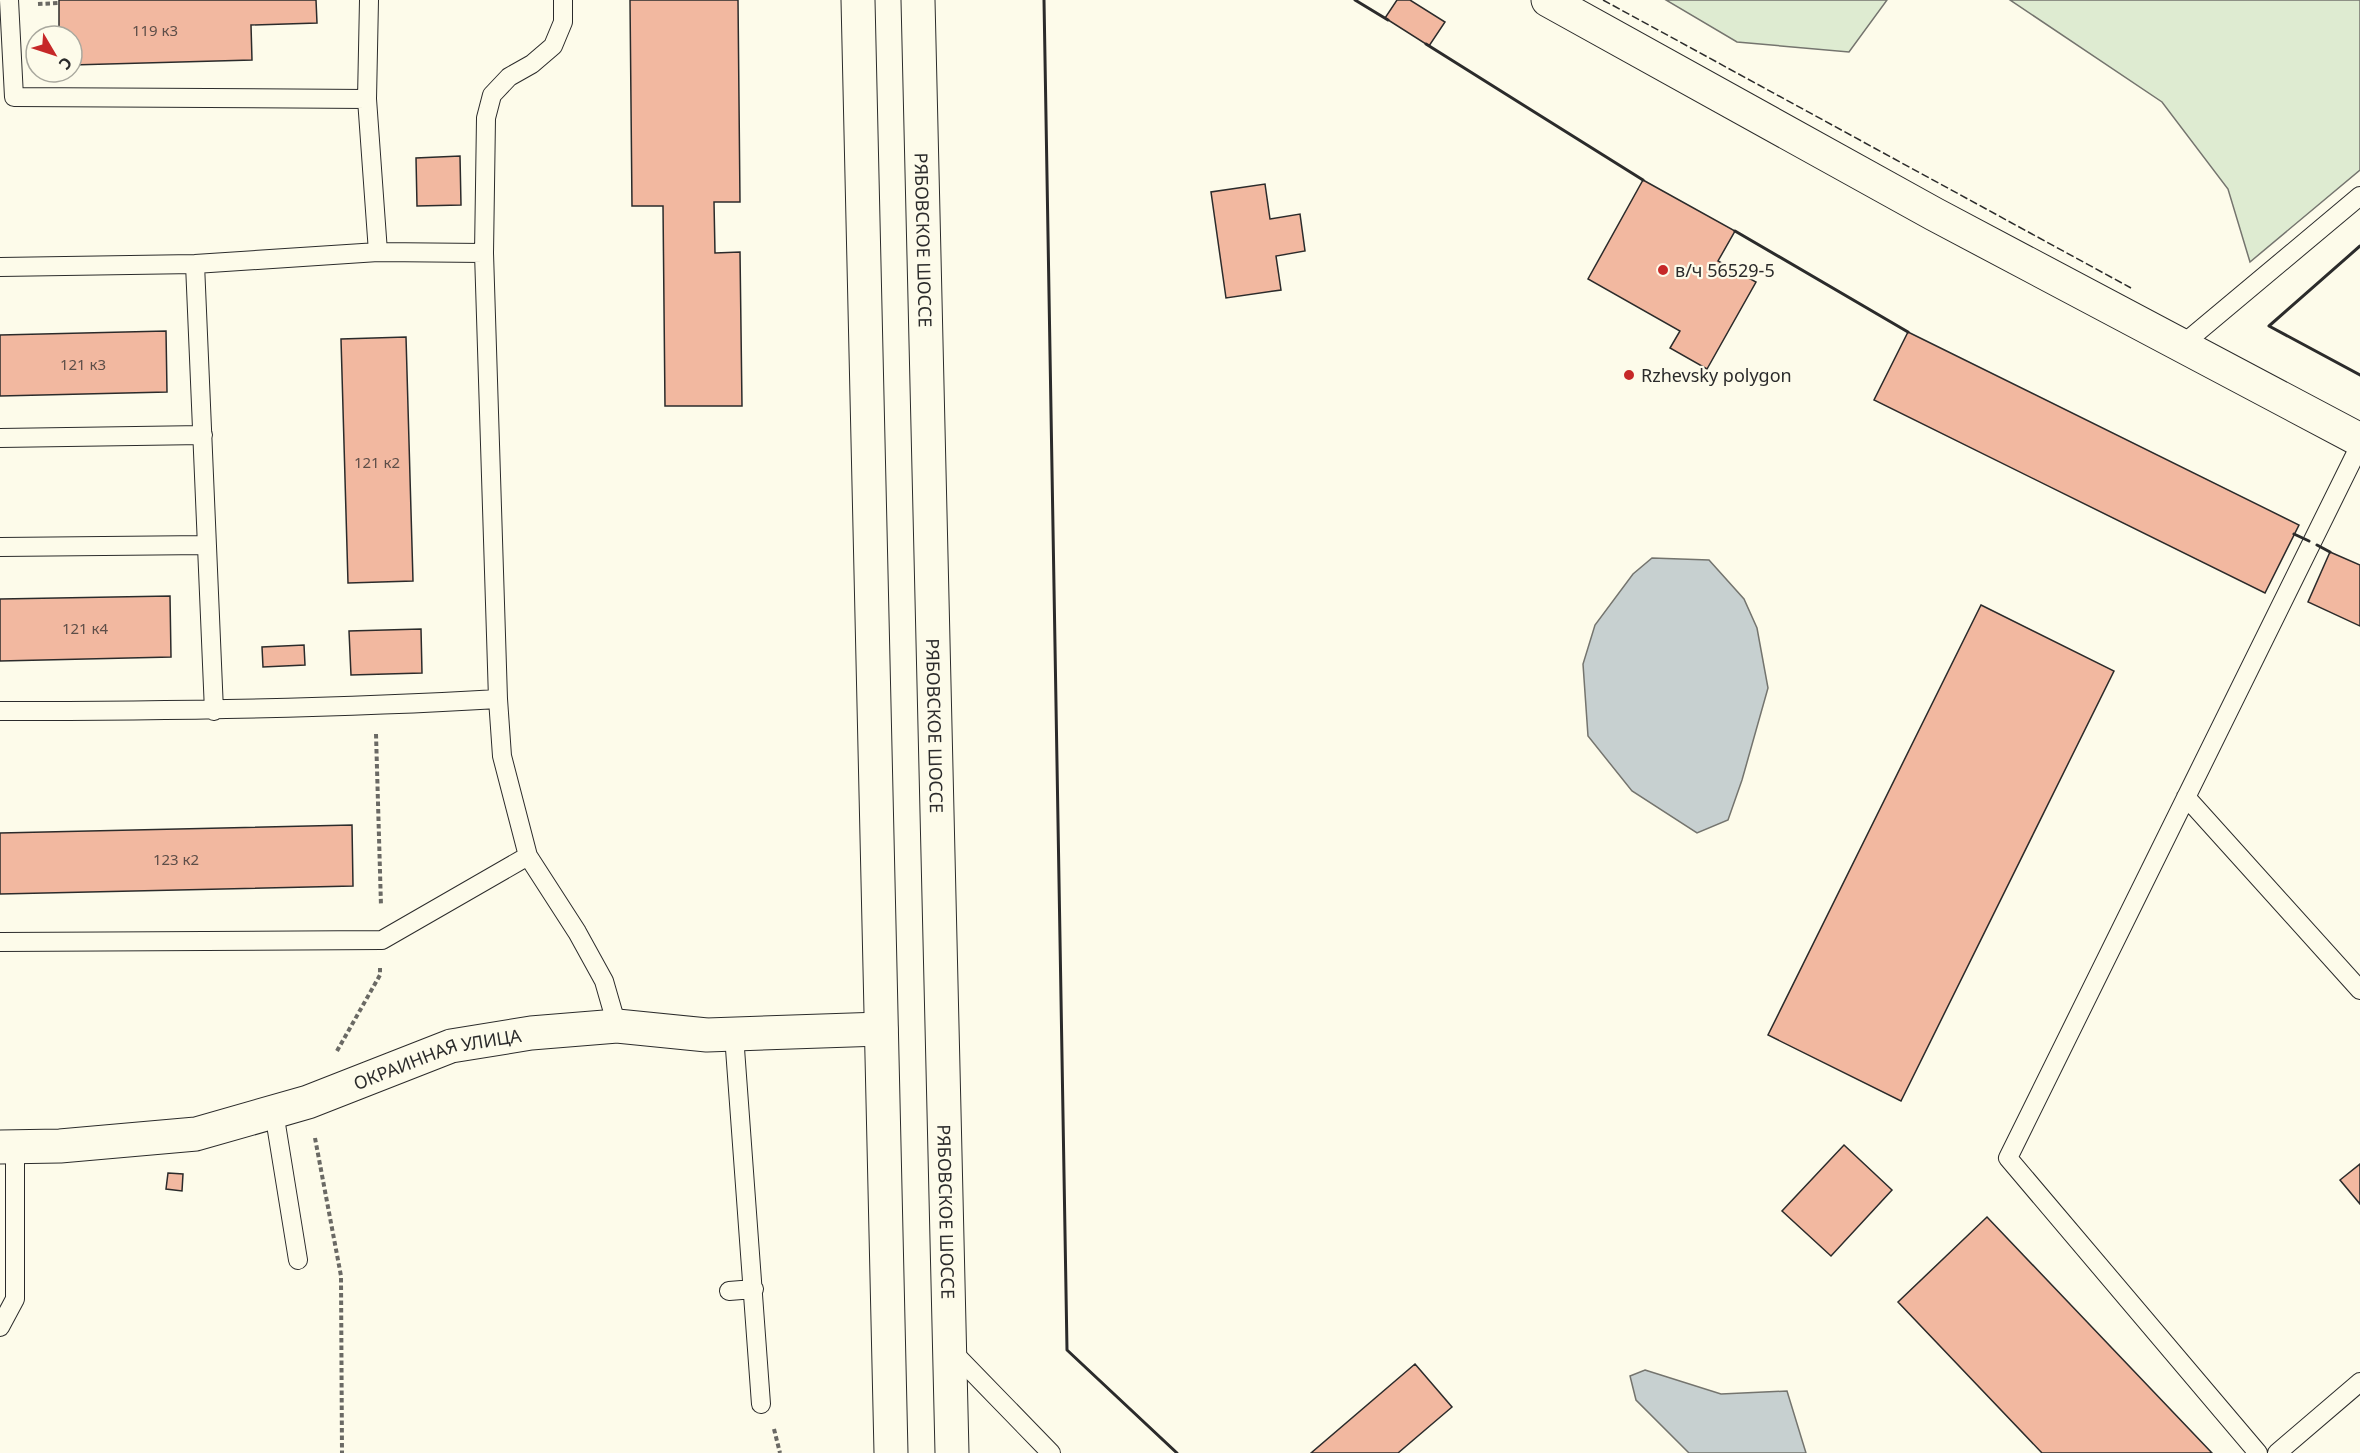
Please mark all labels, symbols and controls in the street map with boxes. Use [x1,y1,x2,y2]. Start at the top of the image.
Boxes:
house number: 119 к3 [132,20,178,40]
north arrow [24,24,84,84]
text: С [54,53,77,74]
street label: РЯБОВСКОЕ ШОССЕ [910,152,938,328]
place label: в/ч 56529-5 [1675,258,1775,282]
marker: в/ч 56529-5 [1656,263,1670,277]
house number: 121 к3 [60,354,106,374]
place label: Rzhevsky polygon [1641,363,1792,387]
marker: Rzhevsky polygon [1622,368,1636,382]
house number: 121 к2 [354,452,400,472]
house number: 121 к4 [62,618,109,638]
street label: РЯБОВСКОЕ ШОССЕ [921,638,949,813]
house number: 123 к2 [153,849,199,869]
street label: ОКРАИННАЯ УЛИЦА [350,1023,523,1095]
street label: РЯБОВСКОЕ ШОССЕ [932,1124,960,1299]

